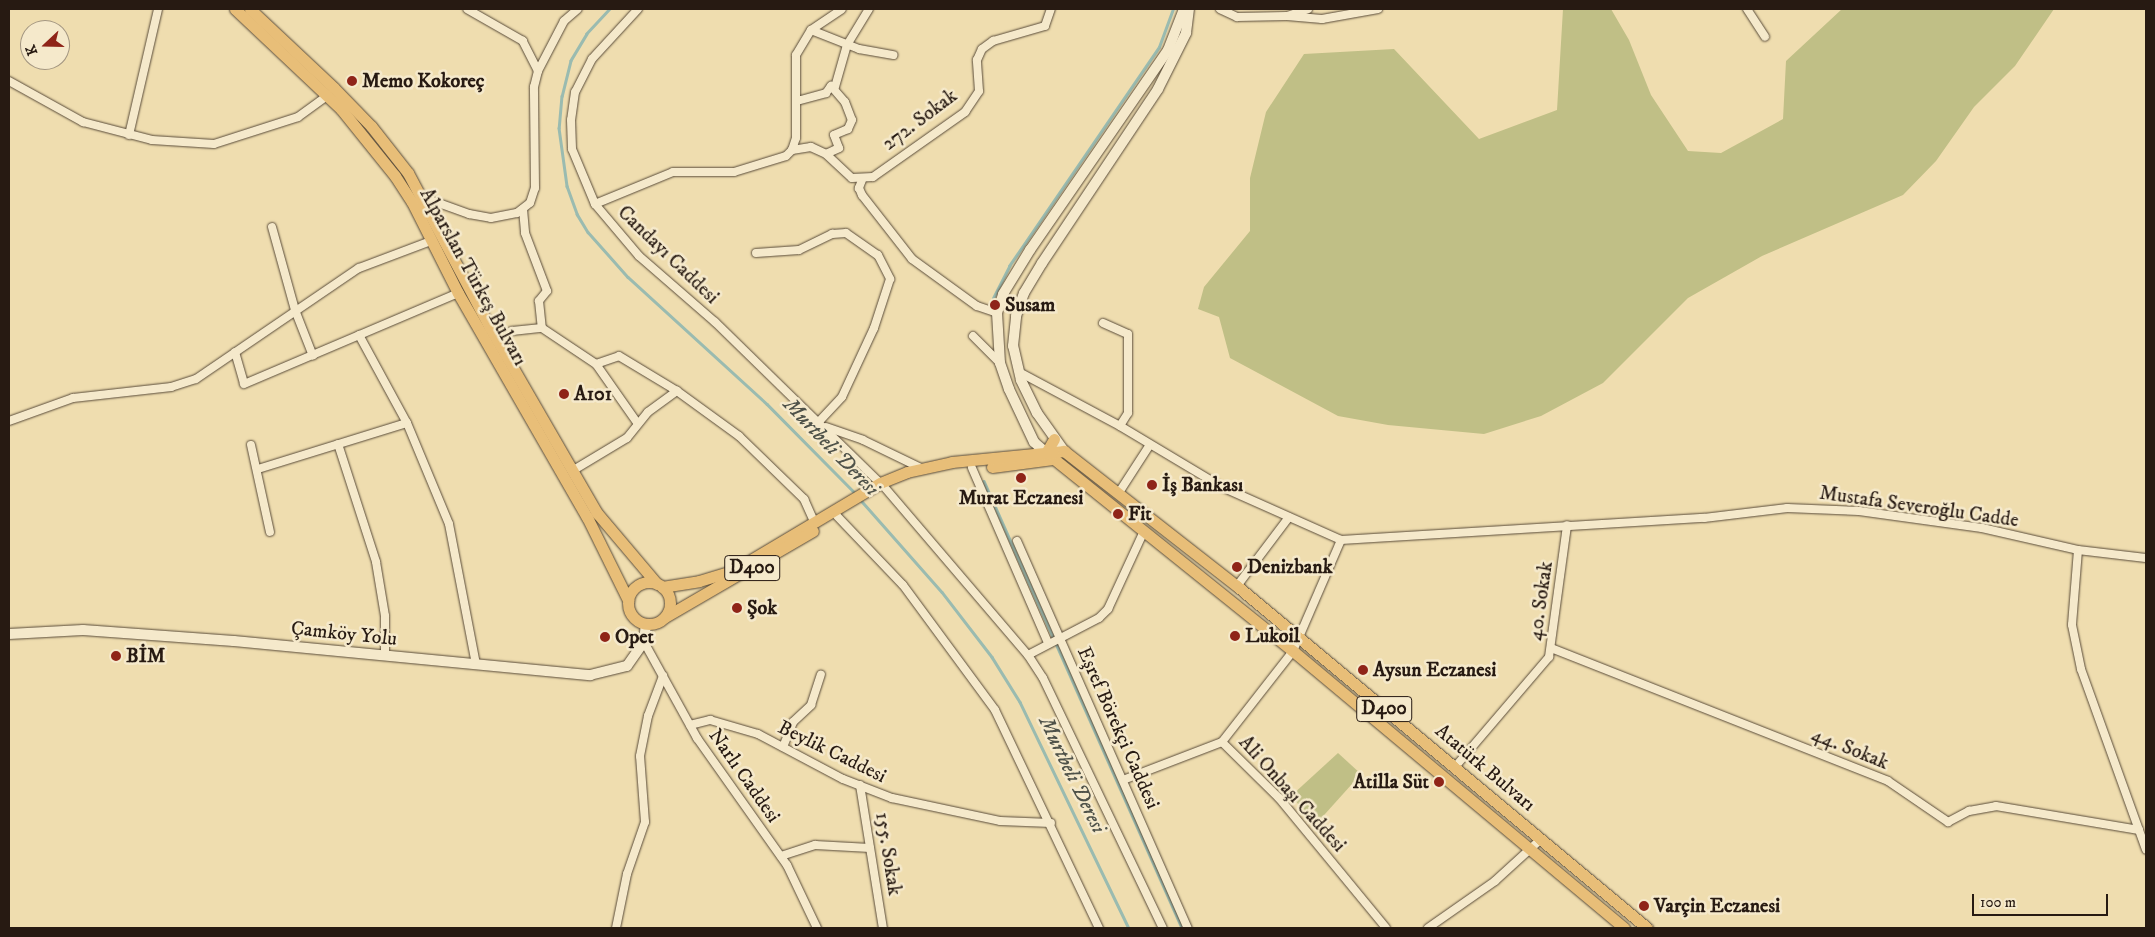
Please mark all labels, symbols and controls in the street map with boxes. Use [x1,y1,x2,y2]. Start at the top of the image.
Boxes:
north arrow [20,20,70,70]
text: K [22,42,42,58]
place label: Memo Kokoreç [362,69,484,93]
marker: Memo Kokoreç [346,75,358,87]
street label: 272. Sokak [878,84,962,156]
street label: Alparslan Türkeş Bulvarı [414,184,532,370]
street label: Candayı Caddesi [612,201,724,309]
place label: Susam [1005,293,1055,317]
marker: Susam [989,299,1001,311]
place label: A101 [574,382,612,406]
marker: A101 [558,388,570,400]
water label: Murtbeli Deresi [778,393,884,501]
marker: Murat Eczanesi [1015,472,1027,484]
place label: İş Bankası [1162,473,1243,497]
marker: İş Bankası [1146,479,1158,491]
street label: Mustafa Severoğlu Cadde [1818,481,2020,533]
place label: Murat Eczanesi [959,486,1083,510]
place label: Fit [1128,502,1152,526]
marker: Fit [1112,508,1124,520]
road number: D400 [723,552,781,584]
place label: Denizbank [1247,555,1333,579]
street label: 40. Sokak [1524,560,1558,642]
marker: Denizbank [1231,561,1243,573]
place label: Şok [747,596,777,620]
marker: Şok [731,602,743,614]
street label: Çamköy Yolu [290,616,398,652]
place label: Lukoil [1245,624,1300,648]
place label: Opet [615,625,654,649]
marker: Lukoil [1229,630,1241,642]
marker: Opet [599,631,611,643]
street label: Eşref Börekçi Caddesi [1071,643,1165,813]
place label: BİM [126,644,165,668]
marker: BİM [110,650,122,662]
place label: Aysun Eczanesi [1373,658,1496,682]
marker: Aysun Eczanesi [1357,664,1369,676]
road number: D400 [1355,692,1413,726]
water label: Murtbeli Deresi [1033,713,1111,837]
street label: Beylik Caddesi [774,716,890,788]
street label: Atatürk Bulvarı [1430,719,1540,817]
street label: 44. Sokak [1808,723,1892,775]
street label: Narlı Caddesi [703,724,785,828]
street label: Ali Onbaşı Caddesi [1233,731,1351,857]
place label: Atilla Süt [1353,770,1429,794]
marker: Atilla Süt [1433,776,1445,788]
street label: 155. Sokak [870,811,906,897]
scale bar [1975,884,2111,916]
text: 100 m [1980,893,2016,912]
place label: Varçin Eczanesi [1654,894,1780,918]
marker: Varçin Eczanesi [1638,900,1650,912]

